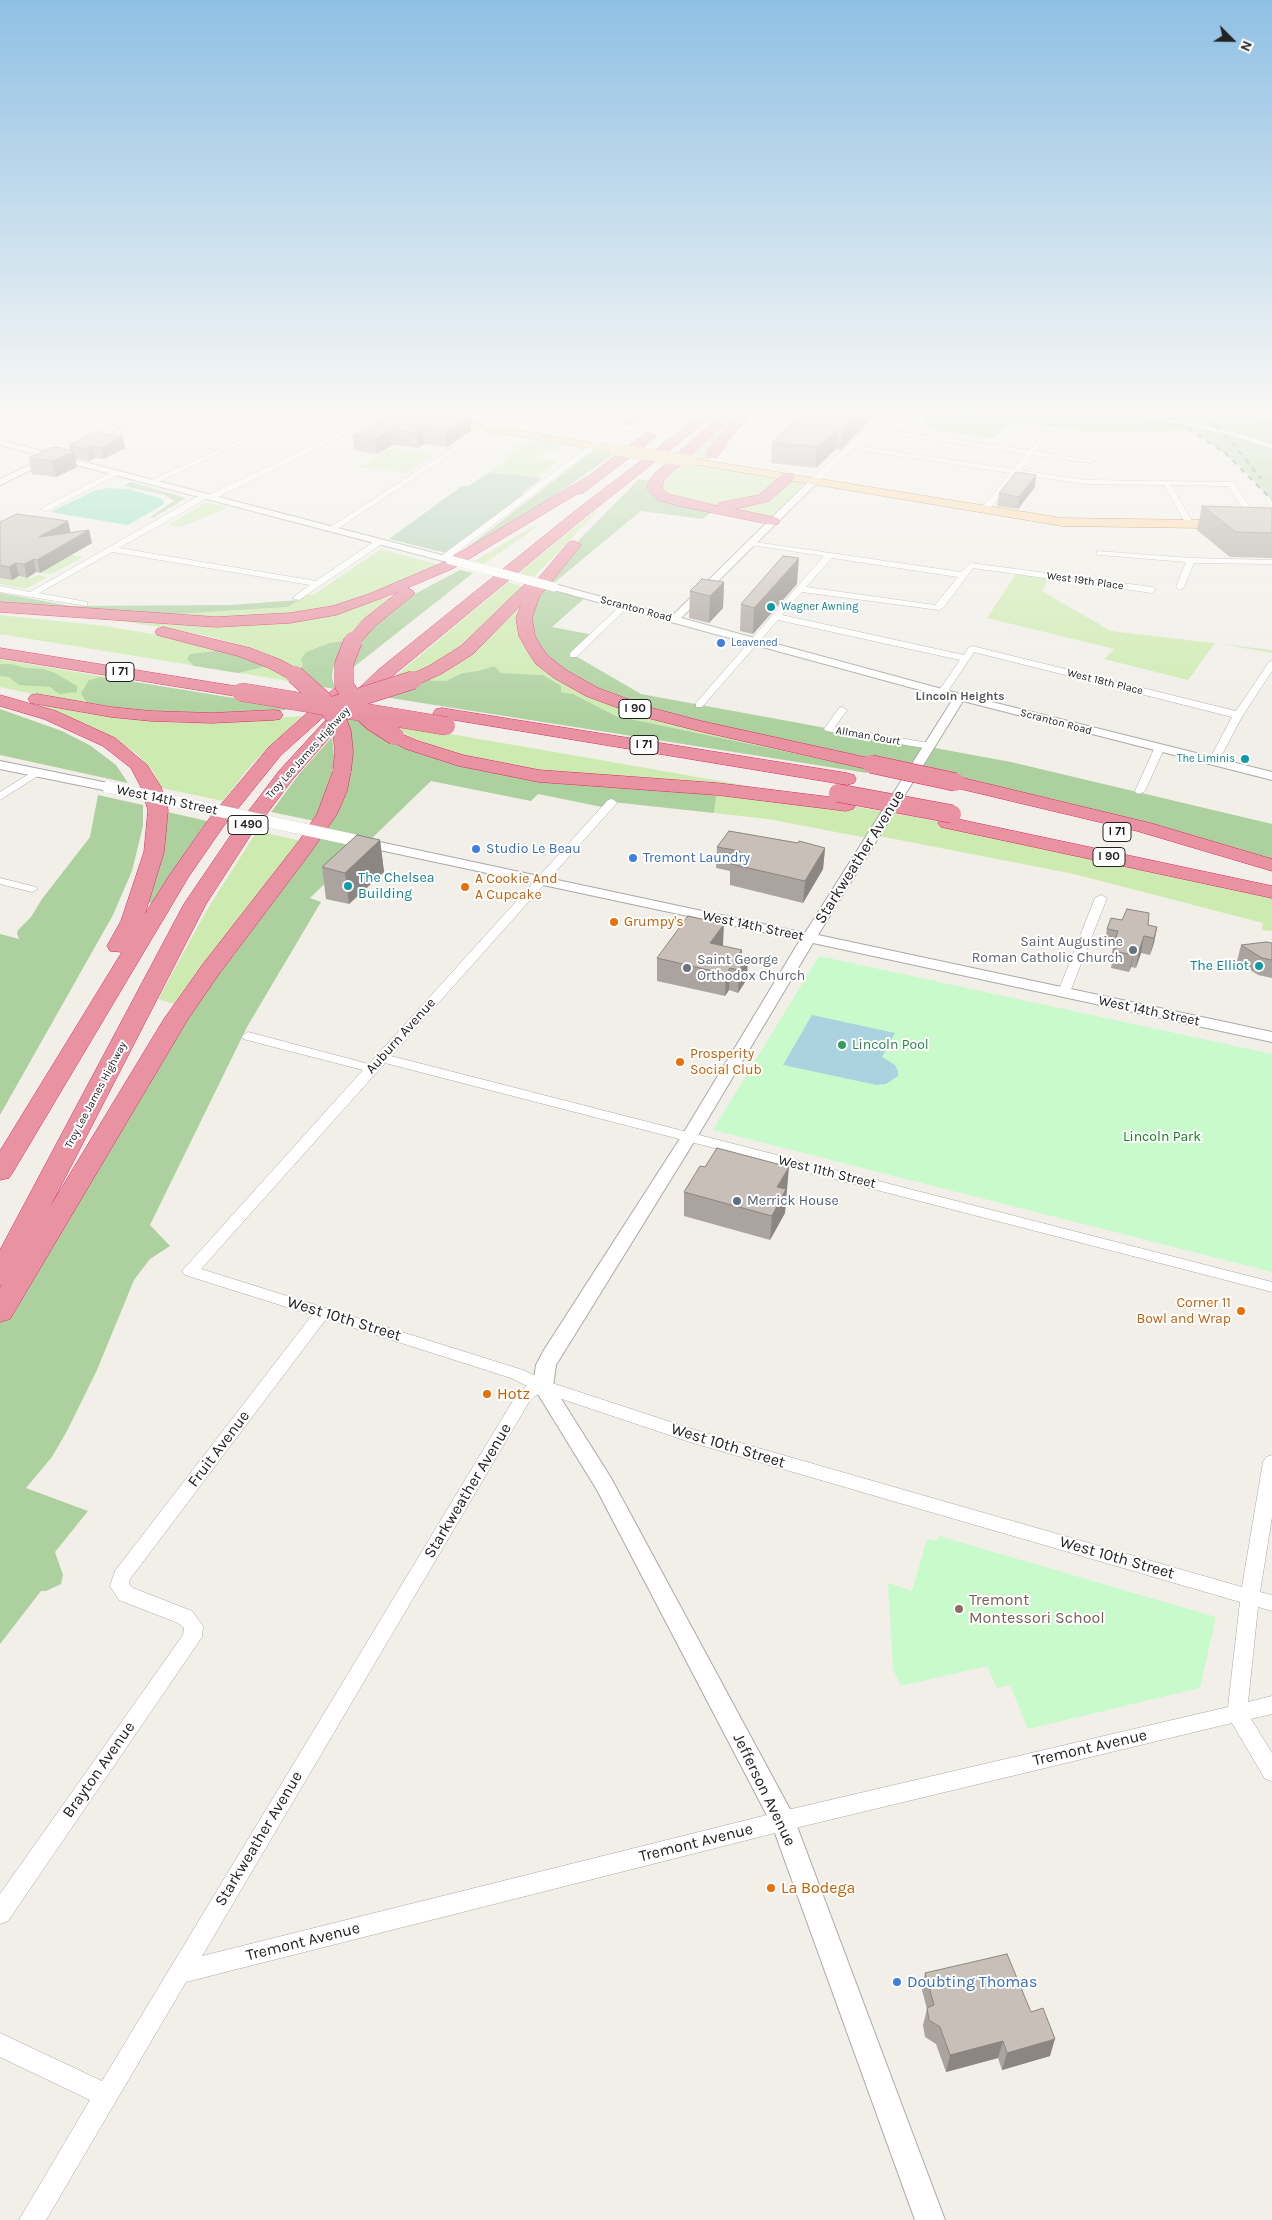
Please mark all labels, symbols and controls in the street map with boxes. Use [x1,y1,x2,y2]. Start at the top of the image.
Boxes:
north arrow [1207,15,1257,65]
text: N [1236,38,1256,54]
street label: West 19th Place [1046,569,1124,593]
street label: Scranton Road [599,593,673,625]
place label: Wagner Awning [781,600,858,614]
marker: Wagner Awning [765,601,777,613]
place label: Leavened [731,636,778,650]
marker: Leavened [715,637,727,649]
road number: I 71 [106,662,134,682]
street label: West 18th Place [1066,666,1144,698]
district label: Lincoln Heights [916,690,1004,704]
road number: I 90 [619,700,651,719]
street label: Troy Lee James Highway [263,704,353,802]
street label: Scranton Road [1019,706,1093,738]
street label: Allman Court [835,724,901,748]
road number: I 71 [630,736,658,754]
place label: The Liminis [1177,752,1235,766]
marker: The Liminis [1239,753,1251,765]
street label: West 14th Street [115,781,219,819]
street label: Starkweather Avenue [811,787,909,927]
road number: I 490 [228,816,268,834]
road number: I 71 [1103,822,1131,842]
place label: Studio Le Beau [486,841,581,857]
marker: Studio Le Beau [470,843,482,855]
road number: I 90 [1093,848,1125,866]
place label: Tremont Laundry [643,850,750,866]
marker: Tremont Laundry [627,852,639,864]
place label: The Chelsea Building [358,870,434,902]
place label: A Cookie And A Cupcake [475,871,558,904]
marker: The Chelsea Building [342,880,354,892]
marker: A Cookie And A Cupcake [459,881,471,893]
street label: West 14th Street [701,907,805,945]
place label: Grumpy's [624,914,684,930]
marker: Grumpy's [608,916,620,928]
place label: Saint Augustine Roman Catholic Church [972,934,1123,966]
marker: Saint Augustine Roman Catholic Church [1127,944,1139,956]
place label: Saint George Orthodox Church [697,952,805,984]
place label: The Elliot [1190,958,1249,974]
marker: The Elliot [1253,960,1265,972]
marker: Saint George Orthodox Church [681,962,693,974]
street label: West 14th Street [1097,992,1201,1030]
street label: Auburn Avenue [363,995,439,1077]
place label: Lincoln Pool [852,1037,929,1053]
street label: Troy Lee James Highway [62,1039,130,1151]
marker: Lincoln Pool [836,1039,848,1051]
place label: Prosperity Social Club [690,1046,762,1078]
marker: Prosperity Social Club [674,1056,686,1068]
park label: Lincoln Park [1123,1129,1201,1145]
street label: West 11th Street [776,1152,878,1192]
place label: Merrick House [747,1193,839,1209]
marker: Merrick House [731,1195,743,1207]
street label: West 10th Street [285,1293,403,1345]
place label: Corner 11 Bowl and Wrap [1136,1295,1231,1328]
marker: Corner 11 Bowl and Wrap [1235,1305,1247,1317]
place label: Hotz [497,1384,530,1404]
marker: Hotz [481,1388,493,1400]
street label: Fruit Avenue [184,1407,254,1491]
street label: Starkweather Avenue [420,1420,516,1562]
street label: West 10th Street [669,1420,787,1472]
street label: West 10th Street [1057,1532,1177,1584]
place label: Tremont Montessori School [969,1590,1105,1628]
marker: Tremont Montessori School [953,1603,965,1615]
street label: Brayton Avenue [59,1718,139,1822]
street label: Tremont Avenue [1031,1726,1149,1770]
street label: Jefferson Avenue [728,1731,800,1849]
street label: Starkweather Avenue [211,1768,307,1910]
street label: Tremont Avenue [637,1820,755,1866]
place label: La Bodega [781,1878,855,1898]
marker: La Bodega [765,1882,777,1894]
street label: Tremont Avenue [244,1919,362,1965]
place label: Doubting Thomas [907,1972,1037,1992]
marker: Doubting Thomas [891,1976,903,1988]

